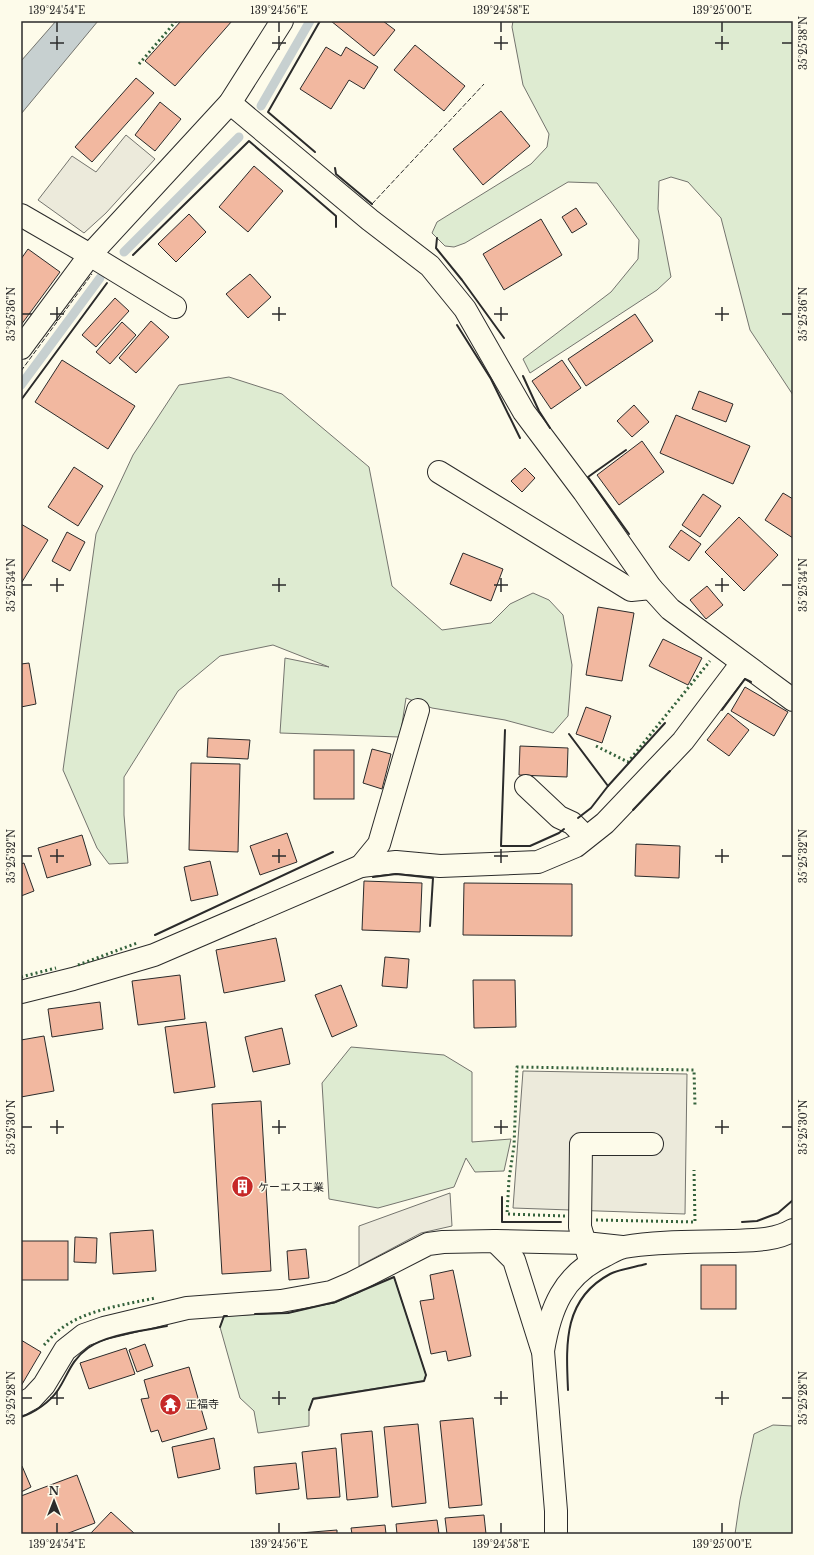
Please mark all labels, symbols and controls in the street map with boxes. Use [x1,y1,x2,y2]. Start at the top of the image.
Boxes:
text: 139°24'54"E [29,4,85,17]
text: 139°24'56"E [250,4,308,17]
text: 139°24'58"E [473,4,529,17]
text: 139°25'00"E [692,4,752,17]
text: 35°25'38"N [797,16,810,70]
text: 35°25'36"N [5,287,18,341]
text: 35°25'36"N [797,287,810,341]
text: 35°25'34"N [5,558,18,612]
text: 35°25'34"N [797,558,810,612]
text: 35°25'32"N [5,829,18,883]
text: 35°25'32"N [797,829,810,883]
text: 35°25'30"N [5,1099,18,1155]
text: 35°25'30"N [797,1099,810,1155]
building icon: ケーエス工業 [229,1174,255,1200]
place label: ケーエス工業 [258,1180,324,1194]
text: 35°25'28"N [5,1371,18,1425]
text: 35°25'28"N [797,1371,810,1425]
temple icon: 正福寺 [158,1391,184,1417]
place label: 正福寺 [186,1397,219,1411]
north arrow [34,1481,74,1521]
text: N [49,1484,60,1498]
text: 139°24'54"E [29,1538,85,1551]
text: 139°24'56"E [250,1538,308,1551]
text: 139°24'58"E [473,1538,529,1551]
text: 139°25'00"E [692,1538,752,1551]

